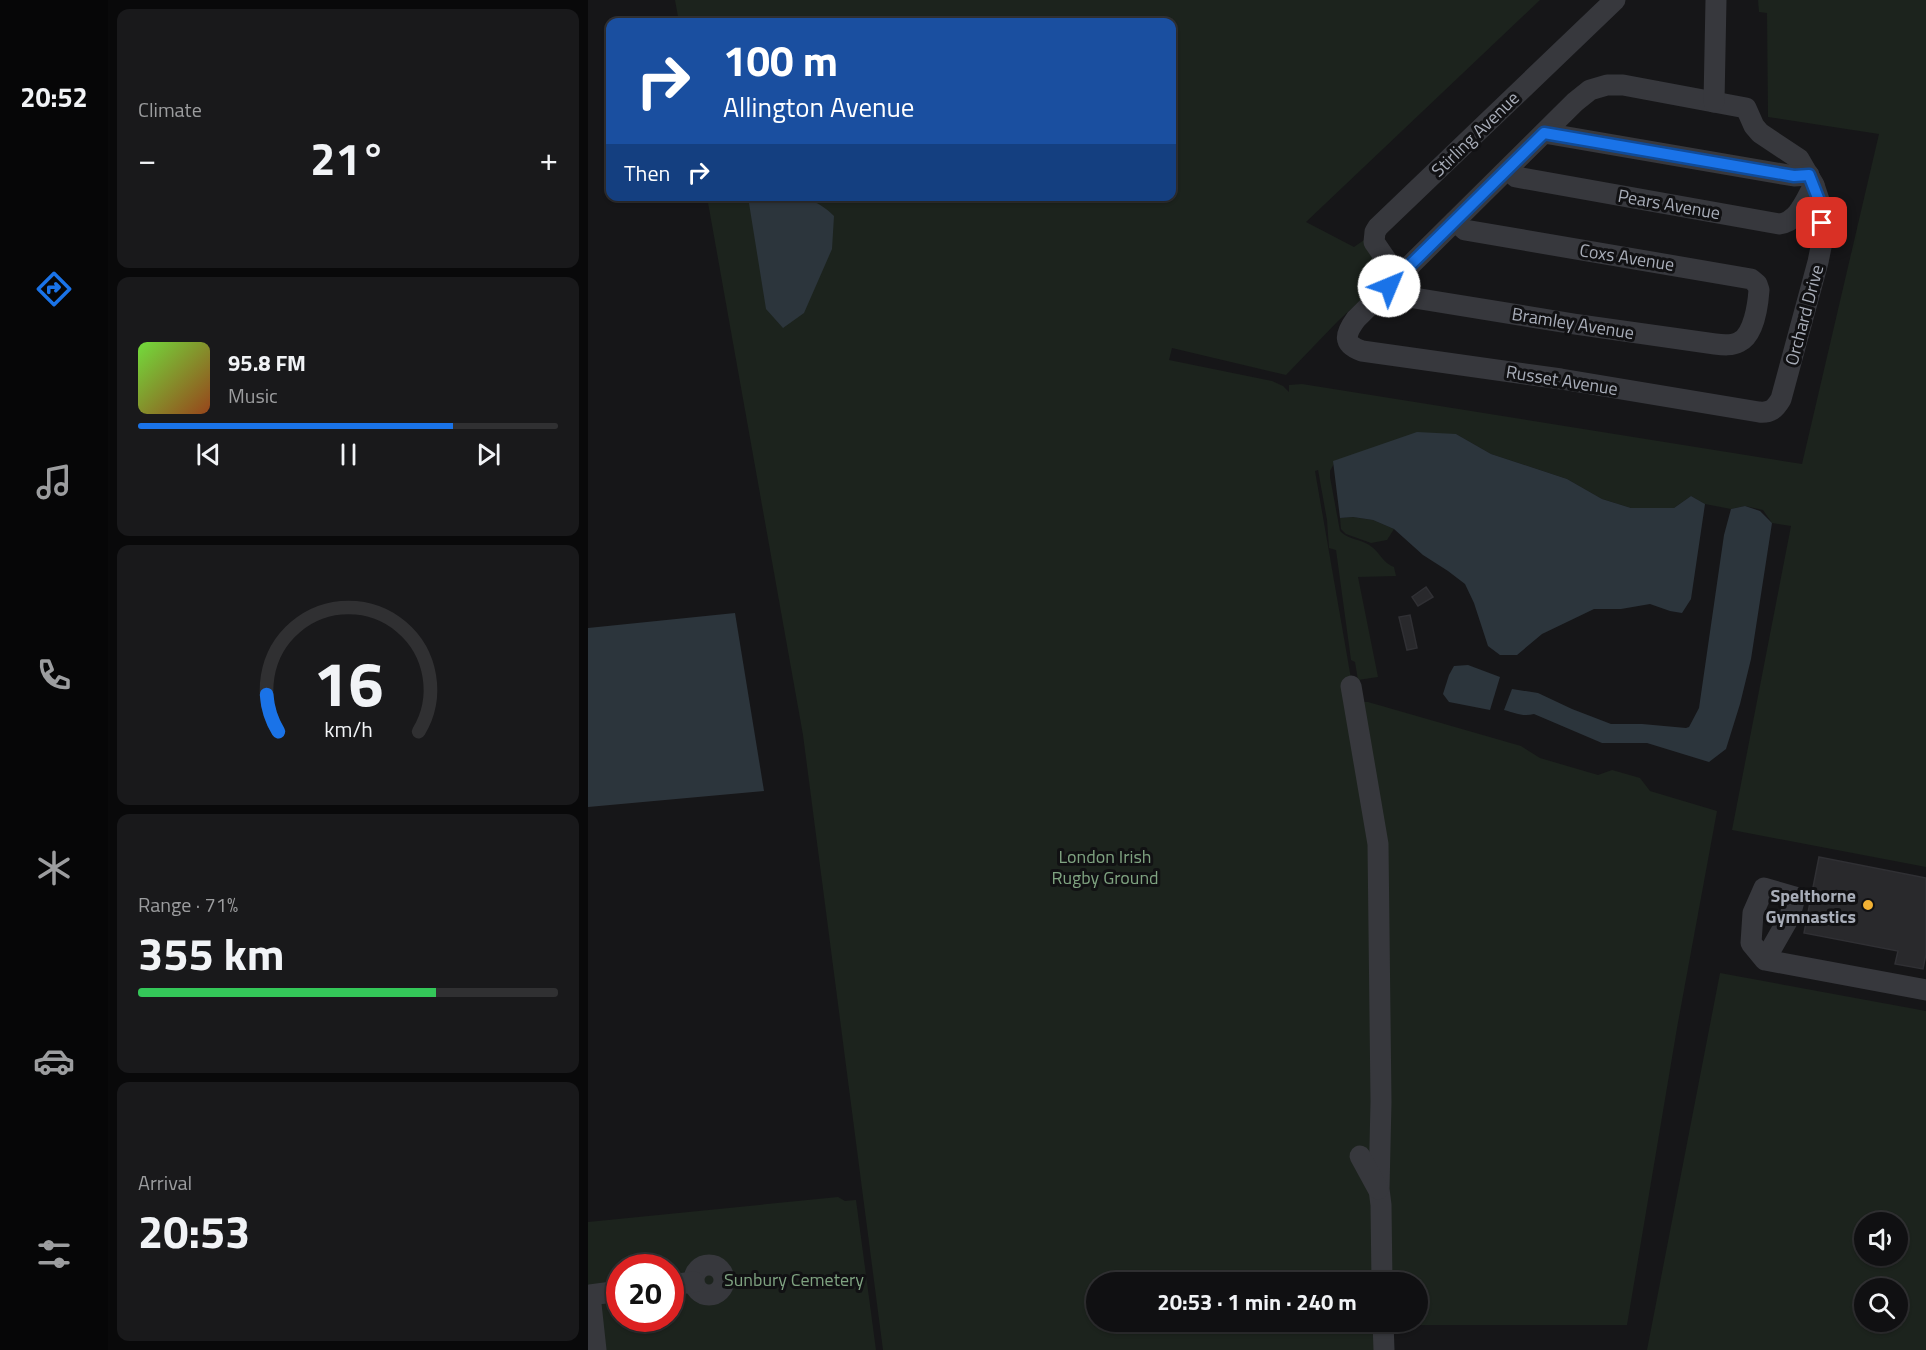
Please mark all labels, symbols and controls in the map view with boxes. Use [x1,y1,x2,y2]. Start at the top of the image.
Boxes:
text: 100 m [723,28,838,92]
icon: right [624,42,702,120]
text: 20:52 [20,76,88,117]
street label: Stirling Avenue [1425,85,1525,183]
text: Allington Avenue [723,86,914,127]
text: Climate [138,94,202,125]
text: 21° [310,124,386,192]
text: − [138,134,156,184]
text: + [540,134,558,184]
text: Then [624,156,670,190]
icon: right [682,156,715,189]
street label: Pears Avenue [1616,182,1722,226]
pin [1796,197,1847,248]
icon: arrive [1805,206,1838,239]
street label: Coxs Avenue [1578,236,1676,278]
position arrow [1357,254,1421,318]
street label: Orchard Drive [1778,262,1830,368]
icon: directions [33,268,75,310]
street label: Bramley Avenue [1510,300,1636,346]
text: 95.8 FM [228,346,306,380]
street label: Russet Avenue [1504,358,1620,402]
text: Music [228,380,278,411]
icon: previous [192,438,225,471]
icon: pause [332,438,365,471]
icon: next [472,438,505,471]
icon: music [33,461,75,503]
text: 16 [313,635,383,730]
icon: phone [33,654,75,696]
text: km/h [324,713,372,745]
park label: London Irish Rugby Ground [1051,843,1159,891]
icon: climate [33,847,75,889]
place label: Spelthorne Gymnastics [1766,882,1856,930]
text: Range · 71% [138,889,238,920]
marker: Spelthorne Gymnastics [1861,898,1875,912]
text: 355 km [138,919,284,987]
icon: car [33,1040,75,1082]
text: Arrival [138,1167,192,1198]
text: 20:53 [138,1197,250,1265]
map controls [1854,1212,1908,1332]
button: sound [1854,1212,1908,1266]
icon: filters [33,1233,75,1275]
speed limit sign: 20 [606,1254,684,1332]
park label: Sunbury Cemetery [724,1266,864,1293]
button: search [1854,1278,1908,1332]
text: 20:53 · 1 min · 240 m [1157,1285,1357,1319]

